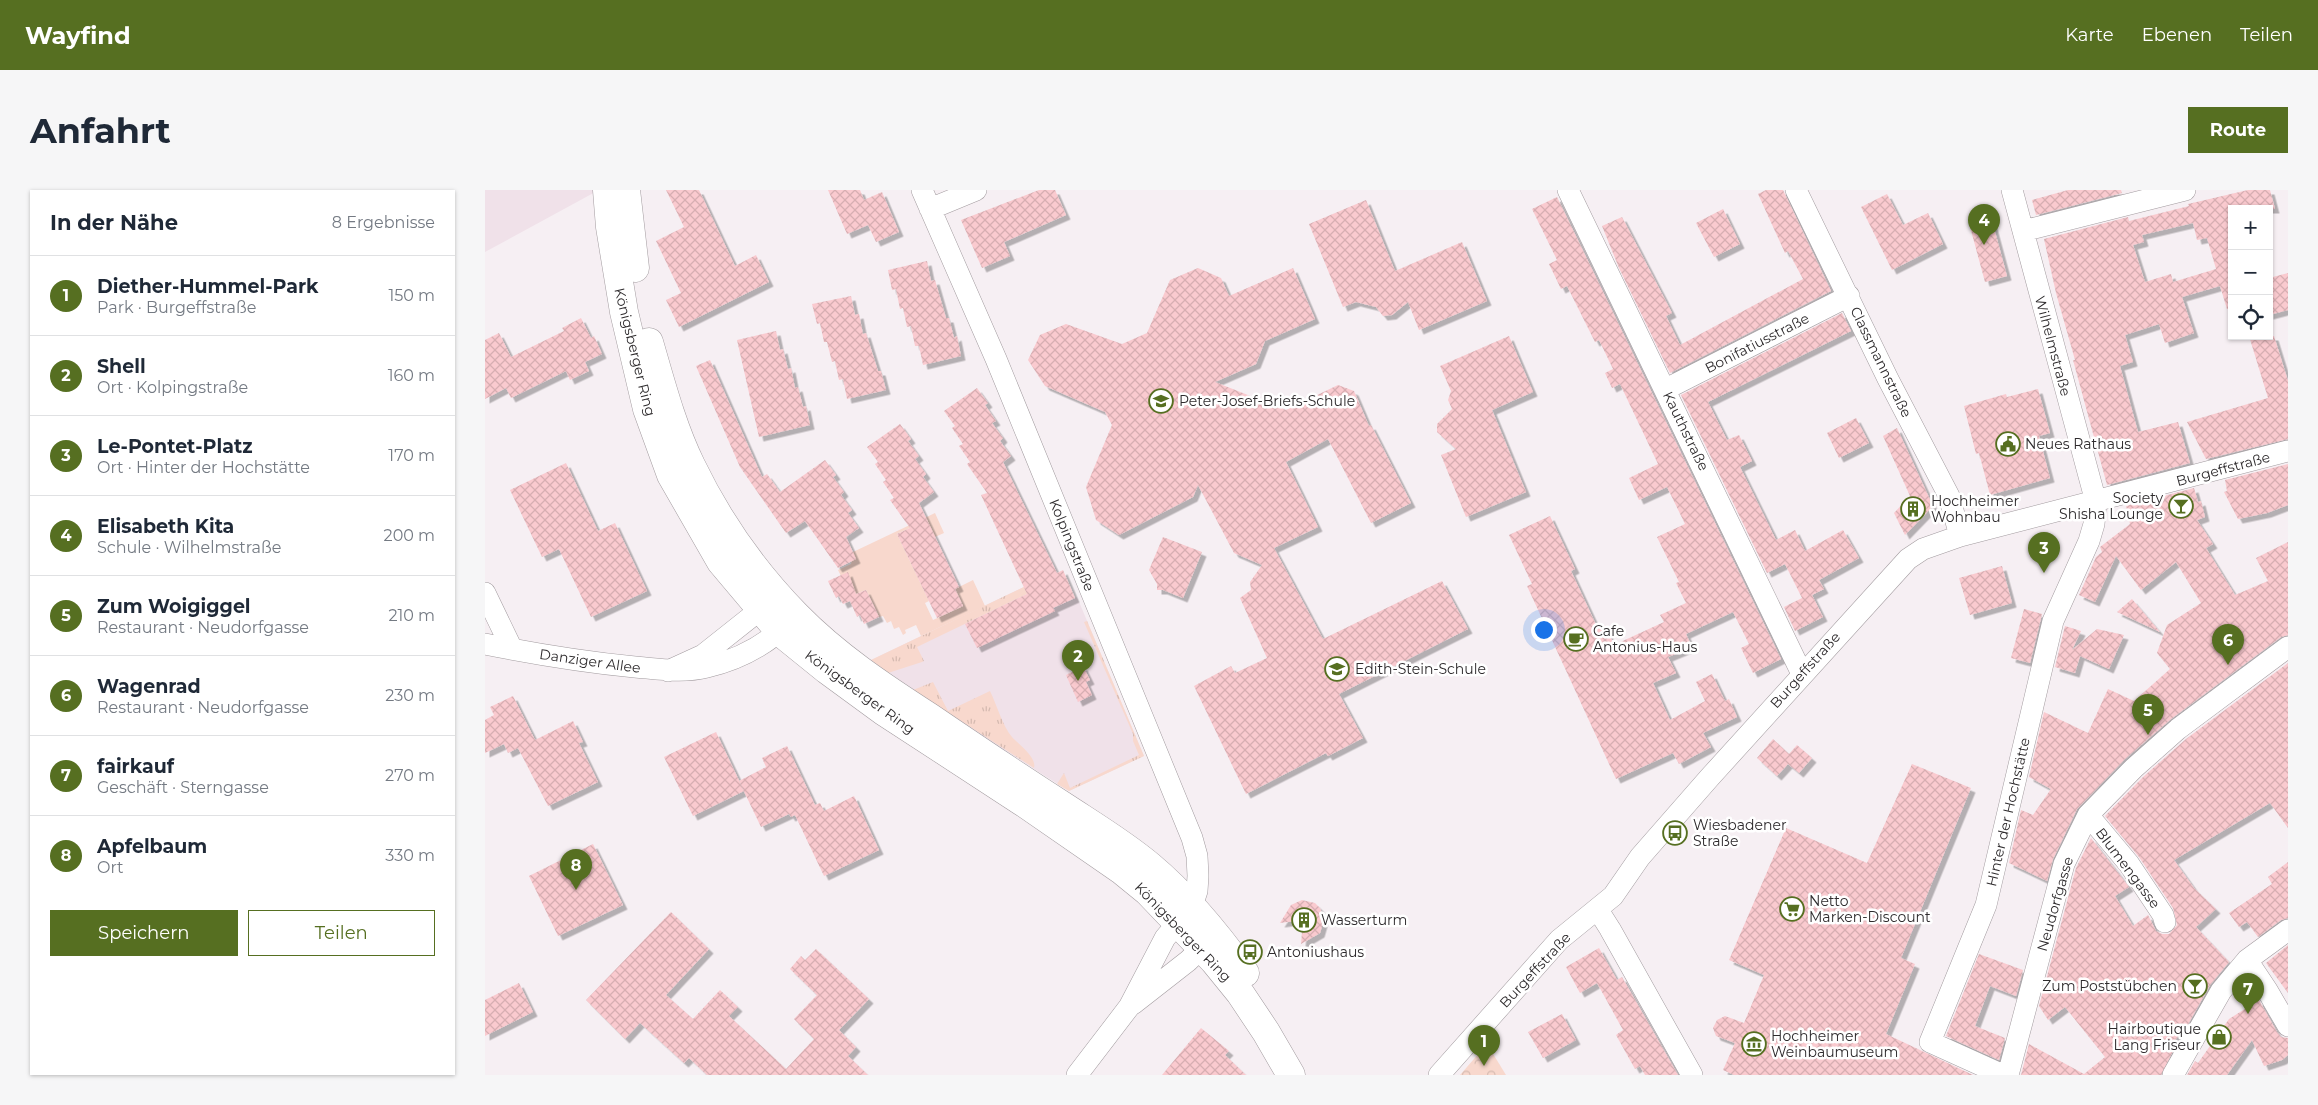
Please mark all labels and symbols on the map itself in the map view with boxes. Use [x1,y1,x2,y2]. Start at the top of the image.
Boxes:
pin: 4 [1968,204,2000,245]
street label: Königsberger Ring [610,286,660,418]
street label: Wilhelmstraße [2031,294,2075,398]
street label: Classmannstraße [1846,304,1916,420]
street label: Bonifatiusstraße [1702,309,1812,377]
school or university icon: Peter-Josef-Briefs-Schule [1148,388,1174,414]
street label: Kauthstraße [1659,388,1713,474]
place label: Peter-Josef-Briefs-Schule [1179,392,1355,410]
public building icon: Neues Rathaus [1995,431,2021,457]
place label: Neues Rathaus [2025,435,2131,453]
street label: Burgeffstraße [2174,448,2272,490]
place label: Society Shisha Lounge [2059,489,2163,523]
place label: Hochheimer Wohnbau [1931,492,2019,526]
bar icon: Society Shisha Lounge [2168,493,2194,519]
street label: Kolpingstraße [1045,496,1099,594]
building icon: Hochheimer Wohnbau [1900,496,1926,522]
pin: 3 [2028,532,2060,573]
your location [1531,617,1557,643]
place label: Cafe Antonius-Haus [1593,622,1698,656]
pin: 6 [2212,624,2244,665]
cafe icon: Cafe Antonius-Haus [1563,626,1589,652]
street label: Burgeffstraße [1766,628,1844,712]
pin: 2 [1062,640,1094,681]
street label: Danziger Allee [538,645,642,677]
street label: Königsberger Ring [801,646,919,738]
school or university icon: Edith-Stein-Schule [1324,656,1350,682]
place label: Edith-Stein-Schule [1355,660,1486,678]
pin: 5 [2132,694,2164,735]
street label: Hinter der Hochstätte [1982,736,2034,888]
place label: Wiesbadener Straße [1693,816,1787,850]
bus stop icon: Wiesbadener Straße [1662,820,1688,846]
street label: Blumengasse [2092,824,2164,912]
pin: 8 [560,849,592,890]
street label: Neudorfgasse [2033,855,2077,953]
street label: Königsberger Ring [1131,878,1235,986]
place label: Netto Marken-Discount [1809,892,1931,926]
supermarket icon: Netto Marken-Discount [1779,896,1805,922]
building icon: Wasserturm [1291,907,1317,933]
place label: Wasserturm [1321,911,1407,929]
street label: Burgeffstraße [1495,929,1575,1011]
bus stop icon: Antoniushaus [1237,939,1263,965]
place label: Antoniushaus [1267,943,1364,961]
bar icon: Zum Poststübchen [2182,973,2208,999]
pin: 7 [2232,973,2264,1014]
place label: Zum Poststübchen [2042,977,2177,995]
place label: Hairboutique Lang Friseur [2108,1020,2201,1054]
shop icon: Hairboutique Lang Friseur [2206,1024,2232,1050]
pin: 1 [1468,1025,1500,1066]
place label: Hochheimer Weinbaumuseum [1771,1027,1898,1061]
museum icon: Hochheimer Weinbaumuseum [1741,1031,1767,1057]

